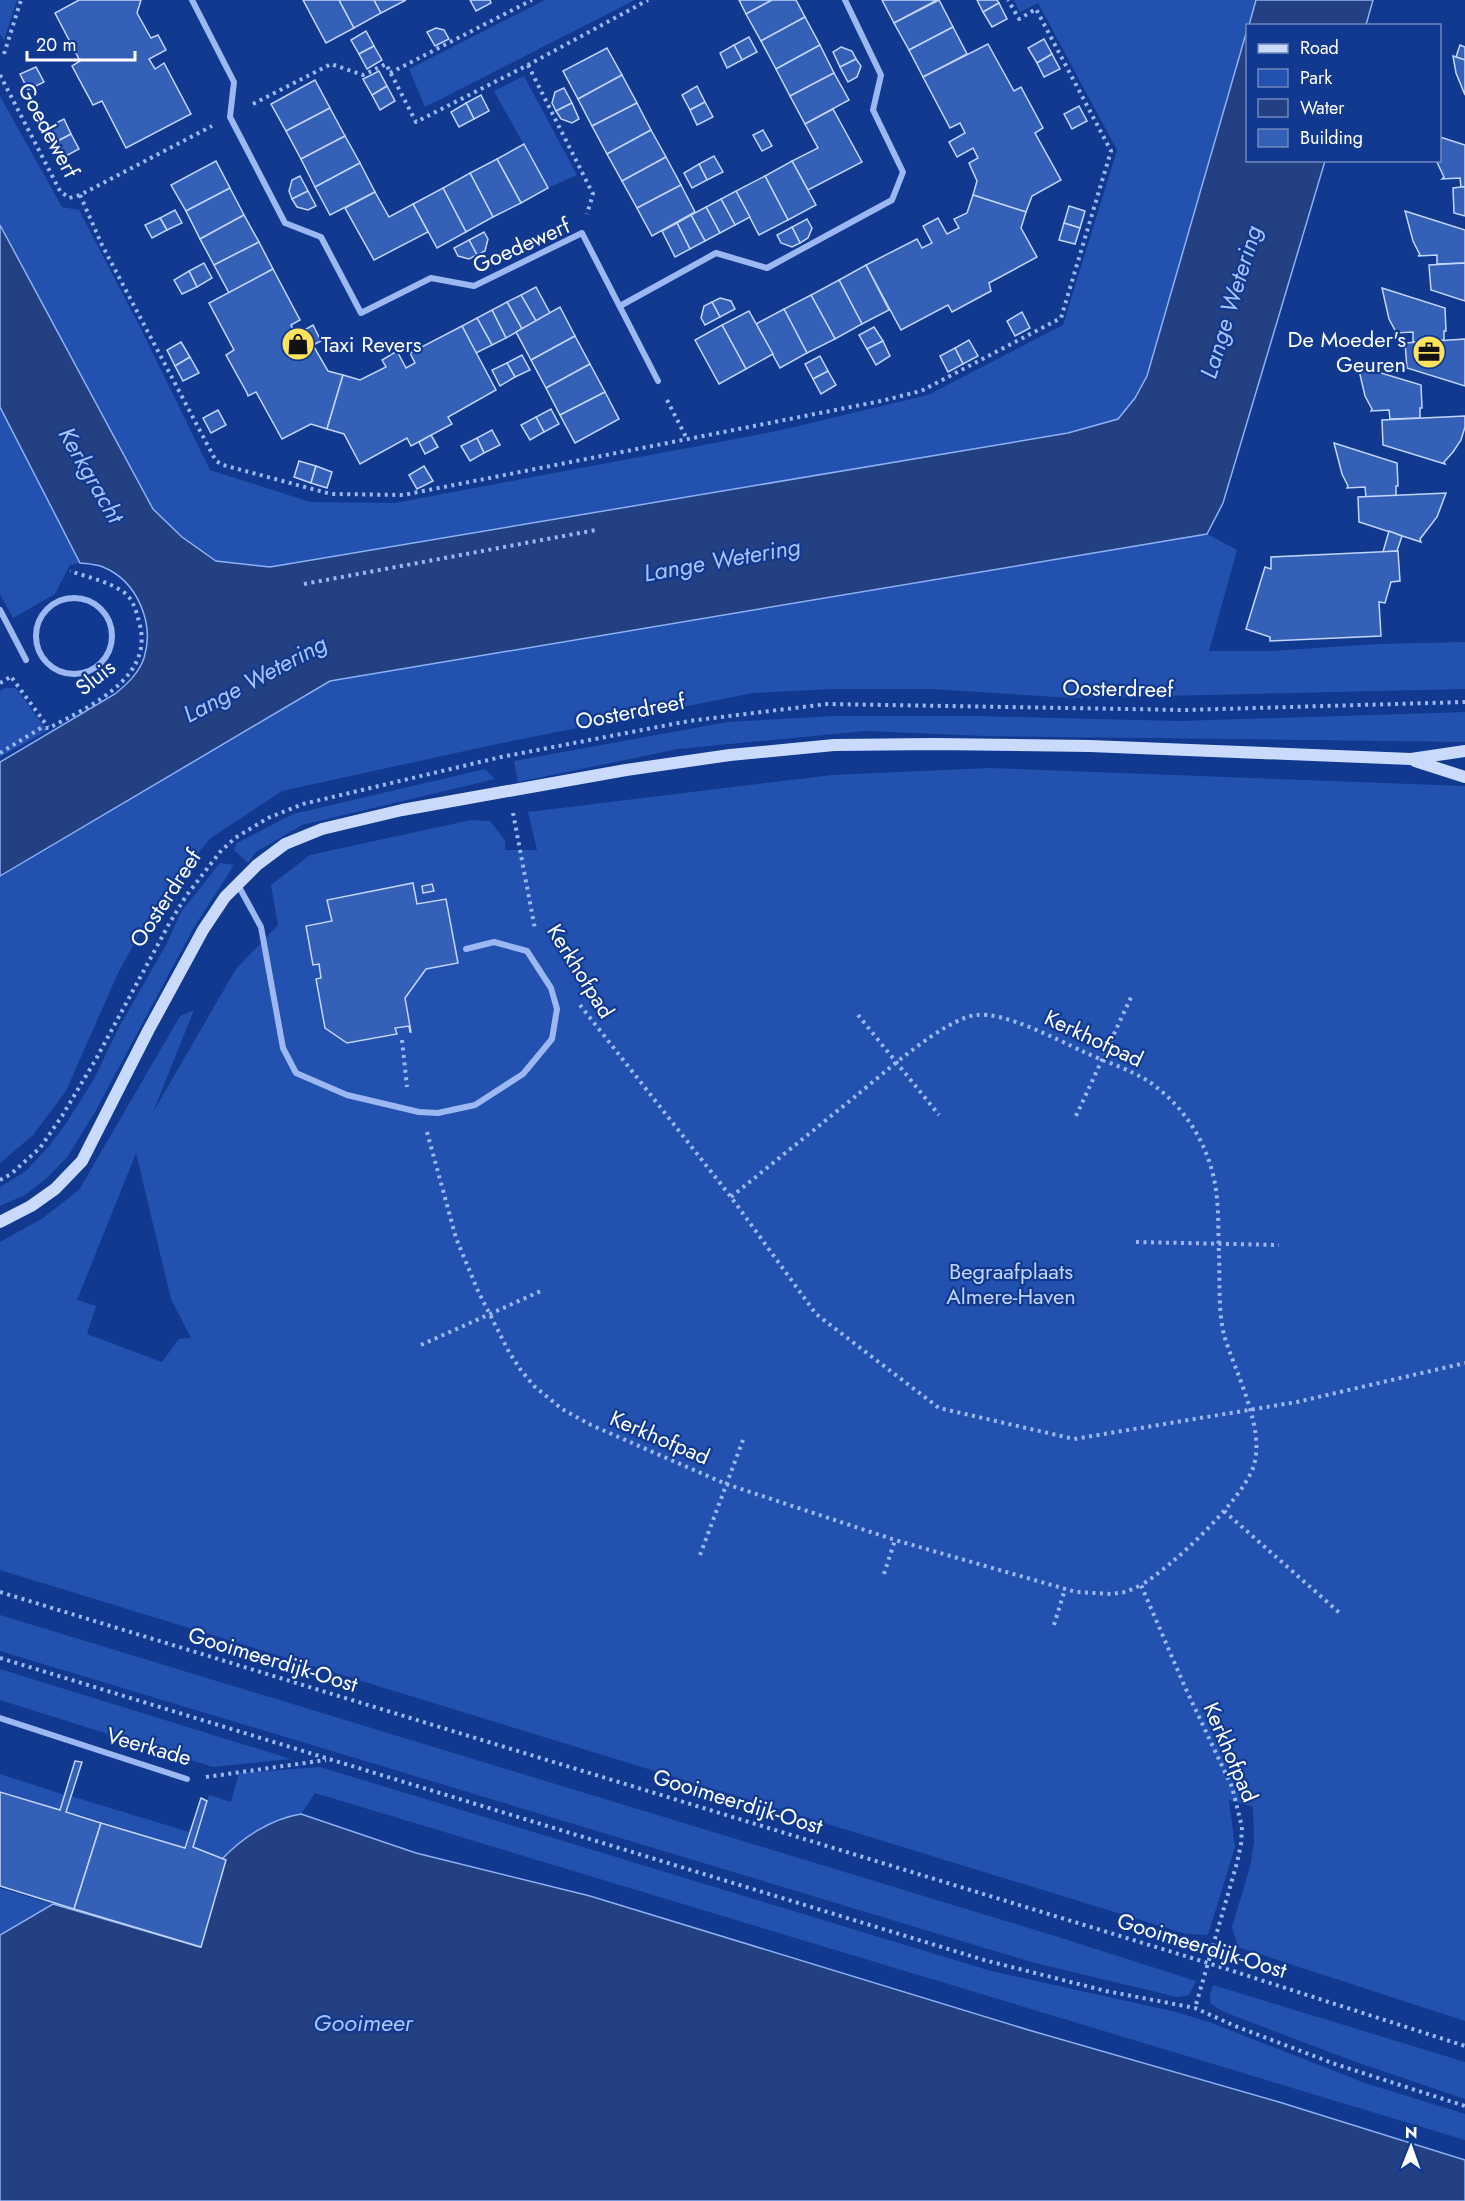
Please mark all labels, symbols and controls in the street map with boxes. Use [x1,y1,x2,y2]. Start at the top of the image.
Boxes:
scale bar [27,24,135,62]
legend [1246,24,1441,162]
text: 20 m [36,32,76,58]
text: Road [1300,35,1339,61]
text: Park [1300,65,1332,91]
street label: Goedewerf [11,77,88,184]
text: Water [1300,95,1345,121]
text: Building [1300,125,1363,151]
street label: Goedewerf [467,209,576,281]
water label: Lange Wetering [1191,221,1270,383]
place label: De Moeder's Geuren [1288,323,1406,380]
shop icon: Taxi Revers [280,326,316,362]
place label: Taxi Revers [321,328,422,360]
office icon: De Moeder's Geuren [1411,334,1447,370]
water label: Kerkgracht [50,420,134,531]
water label: Lange Wetering [641,528,803,591]
water label: Lange Wetering [176,626,333,731]
street label: Sluis [68,651,122,703]
street label: Oosterdreef [1062,671,1175,705]
street label: Oosterdreef [572,685,688,737]
street label: Oosterdreef [121,842,209,953]
street label: Kerkhofpad [539,918,623,1024]
street label: Kerkhofpad [1039,1001,1149,1075]
park label: Begraafplaats Almere-Haven [946,1255,1076,1312]
street label: Kerkhofpad [605,1402,715,1472]
street label: Gooimeerdijk-Oost [184,1618,362,1700]
street label: Kerkhofpad [1196,1697,1266,1807]
street label: Veerkade [103,1719,195,1773]
street label: Gooimeerdijk-Oost [649,1760,827,1842]
street label: Gooimeerdijk-Oost [1113,1904,1291,1986]
water label: Gooimeer [313,2005,415,2040]
north arrow [1381,2117,1441,2177]
text: N [1405,2121,1418,2144]

